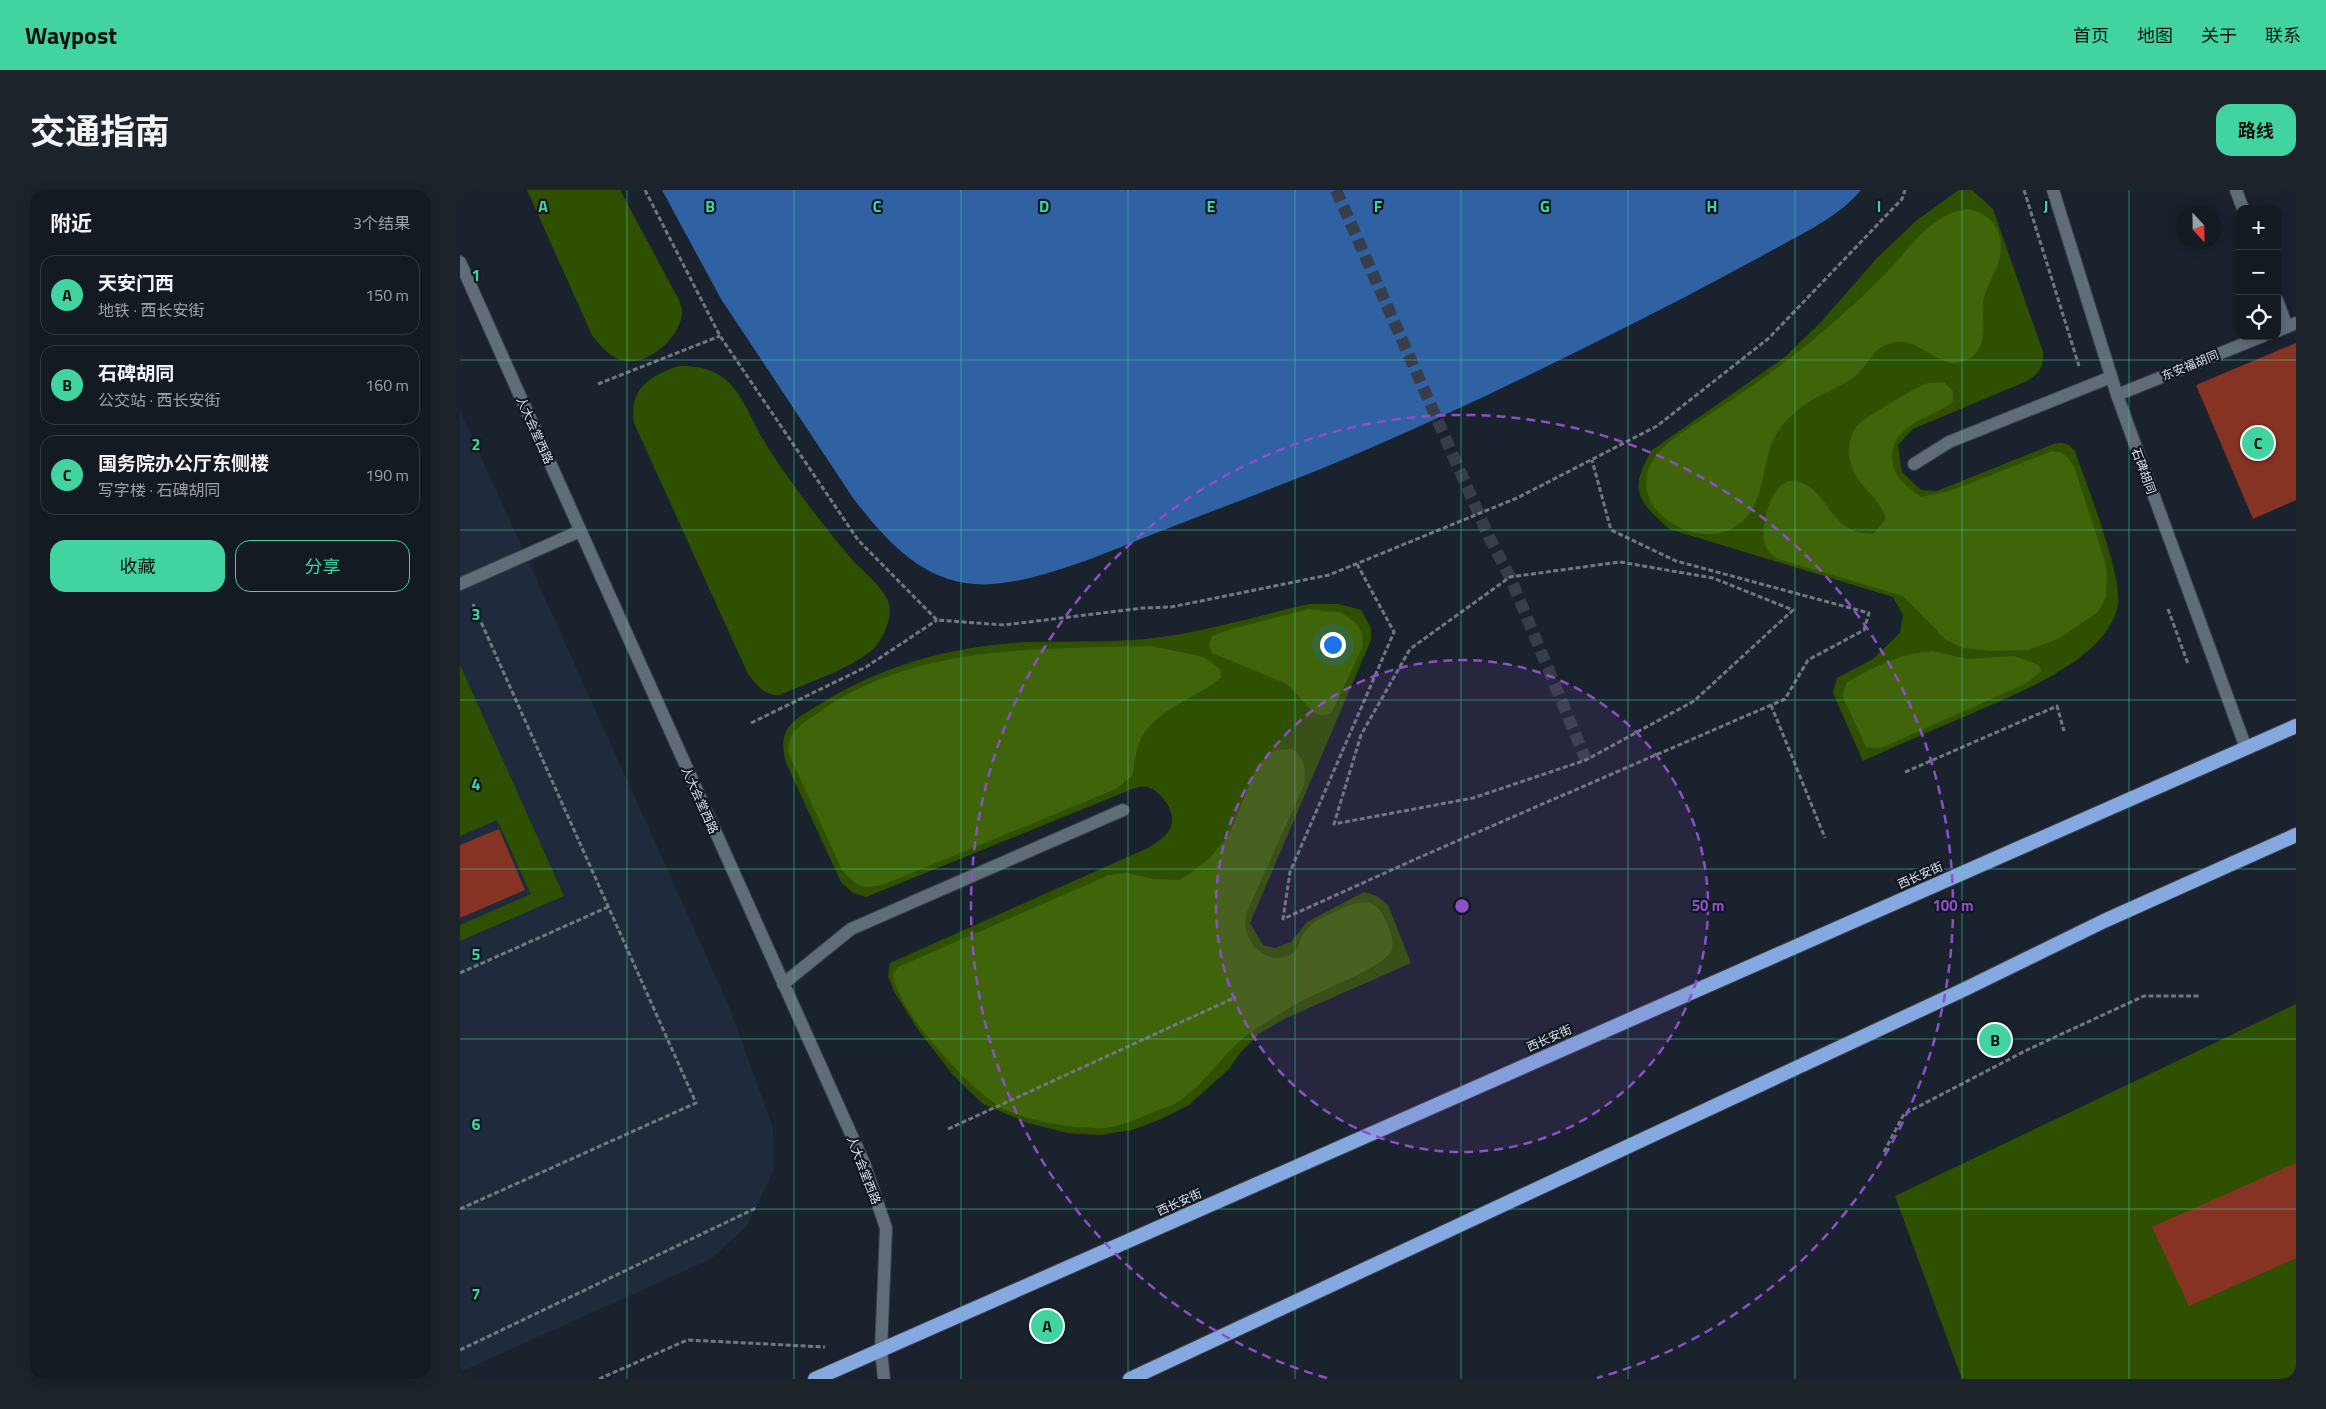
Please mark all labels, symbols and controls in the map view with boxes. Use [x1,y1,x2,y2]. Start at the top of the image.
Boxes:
text: Waypost [25,17,117,53]
text: 首页 [2073,22,2109,49]
text: 地图 [2137,22,2173,49]
text: 关于 [2201,22,2237,49]
text: 联系 [2265,22,2301,49]
text: 交通指南 [30,104,170,158]
button: 路线 [2216,104,2296,156]
text: A [538,194,548,218]
text: B [705,194,715,218]
text: C [873,194,882,218]
text: D [1039,194,1049,218]
text: E [1207,194,1216,218]
text: F [1374,194,1383,218]
text: G [1540,194,1550,218]
text: H [1707,194,1717,218]
text: I [1877,194,1881,218]
text: J [2044,194,2048,218]
north arrow [2176,205,2221,250]
map controls [2236,205,2281,340]
button: + [2236,205,2281,250]
text: 附近 [50,207,92,239]
text: 3个结果 [353,211,410,235]
button: − [2236,250,2281,295]
text: 1 [472,263,480,287]
text: 天安门西 [98,268,174,297]
text: A [62,283,72,307]
text: 150 m [365,283,409,307]
button: locate [2236,295,2281,340]
text: 地铁 · 西长安街 [98,298,205,322]
street label: 东安福胡同 [2159,345,2221,385]
text: 石碑胡同 [98,358,174,387]
text: B [62,373,72,397]
text: 160 m [365,373,409,397]
text: 公交站 · 西长安街 [98,388,221,412]
street label: 人大会堂西路 [512,393,558,467]
pin: C [2242,424,2274,462]
text: 2 [472,432,480,456]
street label: 石碑胡同 [2127,445,2161,497]
text: 国务院办公厅东侧楼 [98,448,269,477]
text: C [63,463,71,487]
text: 190 m [365,463,409,487]
text: 写字楼 · 石碑胡同 [98,478,221,502]
button: 收藏 [50,540,225,592]
button: 分享 [235,540,410,592]
text: 3 [472,602,480,626]
your location [1320,632,1346,658]
street label: 人大会堂西路 [677,763,723,837]
text: 4 [472,772,481,796]
street label: 西长安街 [1894,857,1946,893]
text: 50 m [1692,894,1724,917]
text: 100 m [1932,894,1974,917]
centre of rings [1453,897,1471,915]
text: 5 [472,942,481,966]
street label: 西长安街 [1523,1020,1575,1056]
pin: B [1979,1021,2011,1059]
text: 6 [472,1112,481,1136]
street label: 人大会堂西路 [842,1133,886,1207]
street label: 西长安街 [1153,1184,1205,1220]
text: 7 [472,1282,480,1306]
pin: A [1031,1307,1063,1345]

